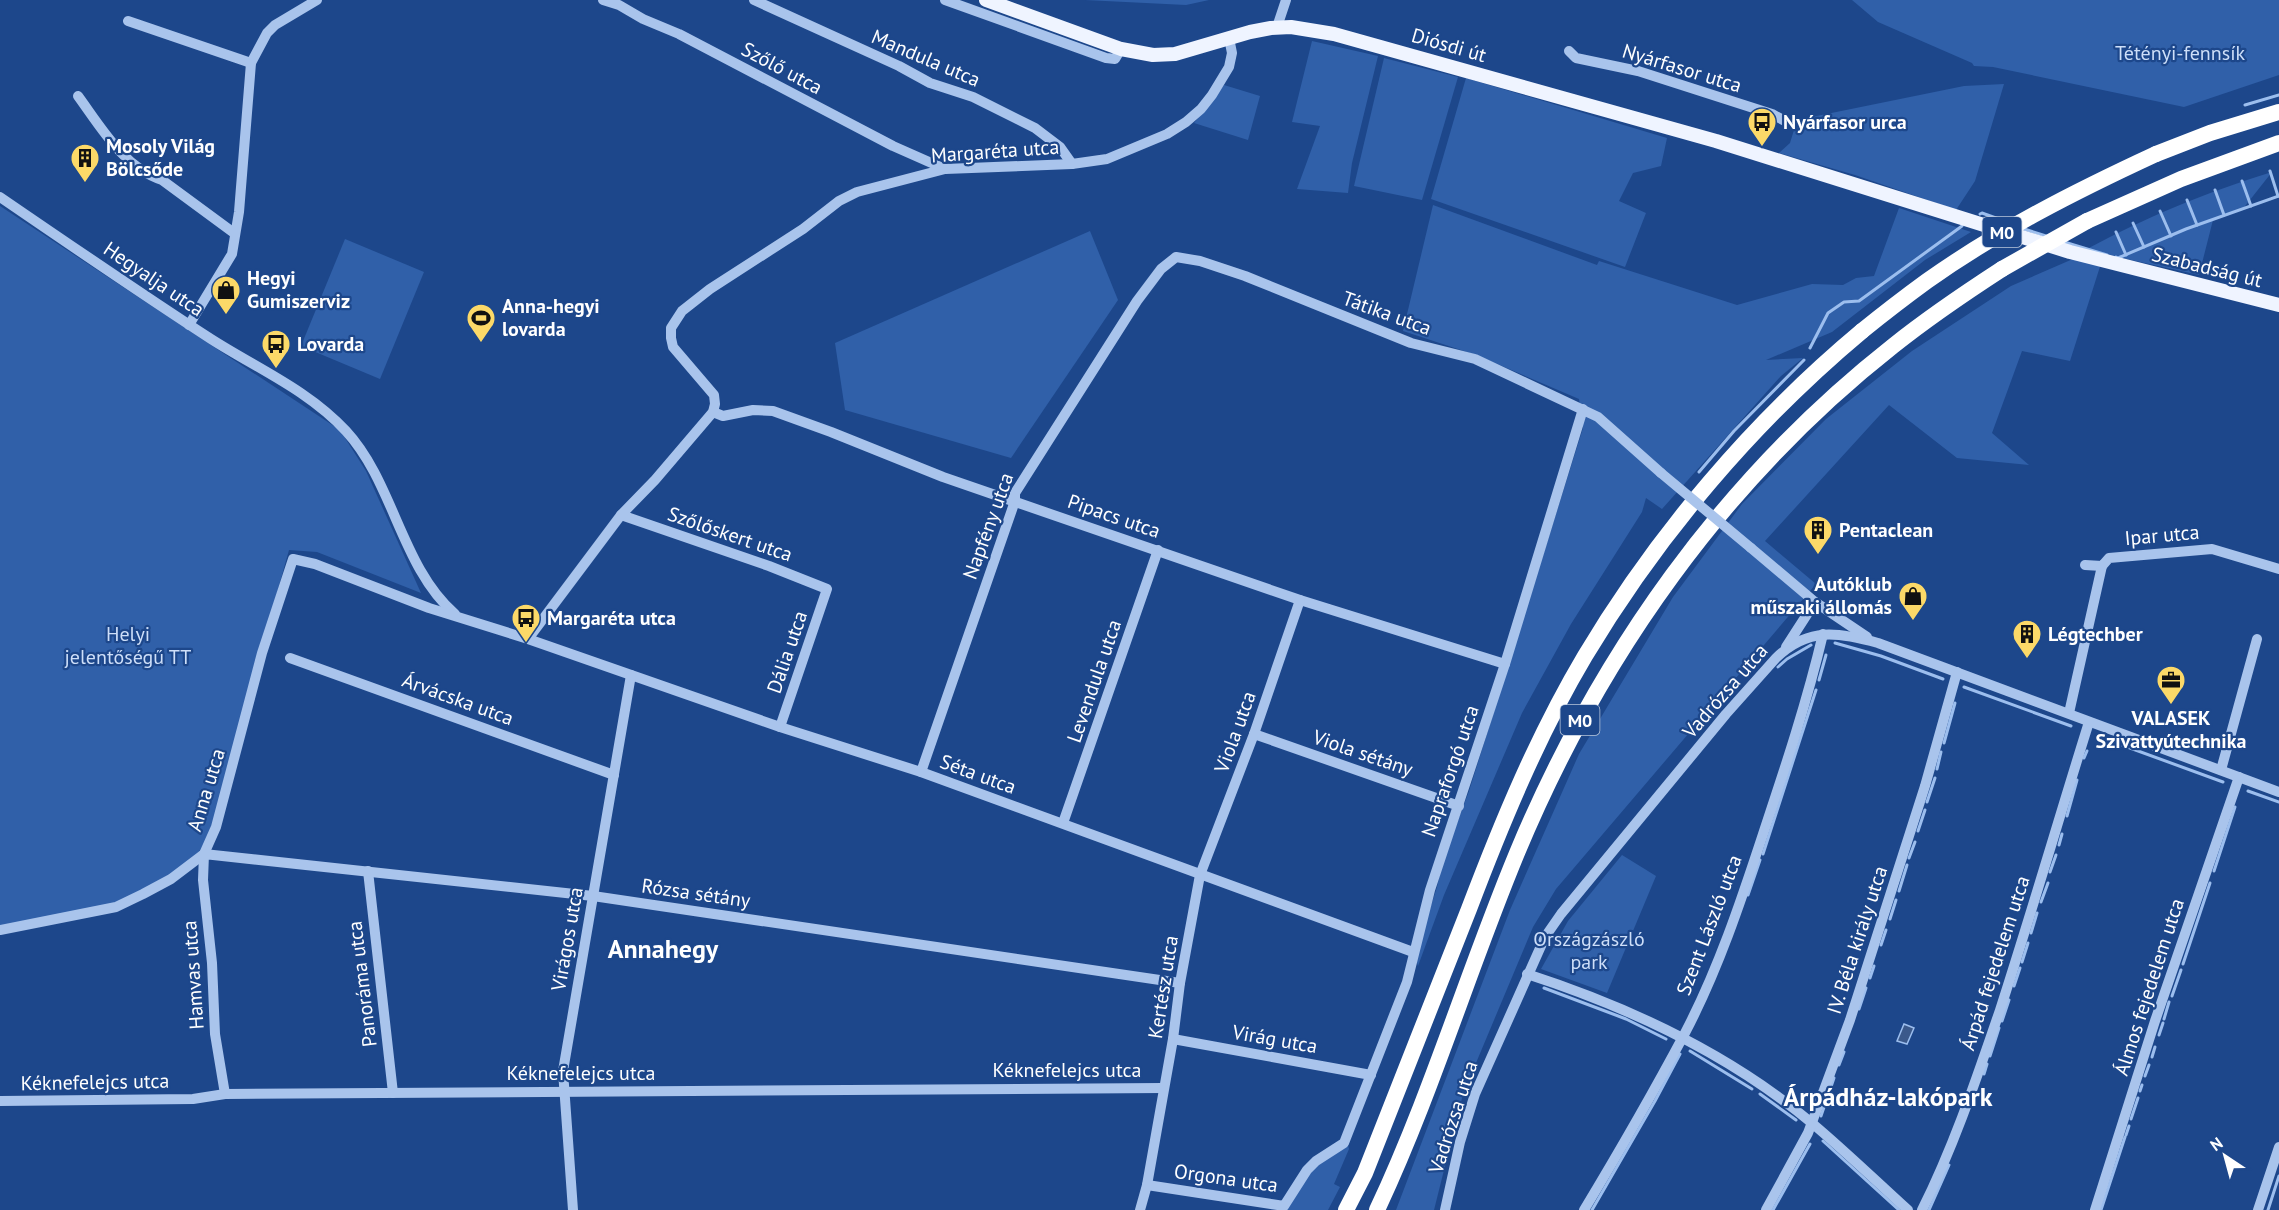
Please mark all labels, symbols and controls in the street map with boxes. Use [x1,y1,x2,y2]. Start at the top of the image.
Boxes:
street label: Diósdi út [1409,22,1490,68]
street label: Mandula utca [868,23,984,93]
street label: Szőlő utca [737,36,827,100]
street label: Nyárfasor utca [1619,38,1745,98]
park label: Tétényi-fennsík [2115,40,2246,66]
bus stop icon: Nyárfasor urca [1746,106,1778,148]
place label: Nyárfasor urca [1783,109,1907,135]
place label: Mosoly Világ Bölcsőde [106,133,215,182]
street label: Margaréta utca [930,134,1060,168]
building icon: Mosoly Világ Bölcsőde [69,142,101,184]
road number: M0 [1982,217,2022,247]
street label: Hegyalja utca [99,236,209,322]
street label: Szabadság út [2149,241,2265,293]
place label: Hegyi Gumiszerviz [247,265,350,314]
shop icon: Hegyi Gumiszerviz [210,274,242,316]
street label: Tátika utca [1339,285,1435,341]
place label: Anna-hegyi lovarda [502,293,600,342]
sports icon: Anna-hegyi lovarda [465,302,497,344]
bus stop icon: Lovarda [260,328,292,370]
place label: Lovarda [297,331,364,357]
street label: Napfény utca [957,469,1019,583]
street label: Pipacs utca [1064,488,1164,544]
street label: Szőlőskert utca [664,501,796,567]
building icon: Pentaclean [1802,514,1834,556]
place label: Pentaclean [1839,517,1933,543]
street label: Ipar utca [2124,519,2200,551]
place label: Autóklub műszaki állomás [1750,571,1892,620]
shop icon: Autóklub műszaki állomás [1897,580,1929,622]
bus stop icon: Margaréta utca [510,602,542,644]
place label: Margaréta utca [547,605,676,631]
street label: Dália utca [761,607,813,697]
street label: Levendula utca [1061,616,1127,746]
building icon: Légtechber [2011,618,2043,660]
park label: Helyi jelentőségű TT [65,621,191,670]
place label: Légtechber [2048,621,2143,647]
street label: Vadrózsa utca [1676,638,1773,744]
office icon: VALASEK Szivattyútechnika [2155,664,2187,706]
street label: Árvácska utca [399,667,517,731]
street label: Viola utca [1208,688,1262,777]
street label: Napraforgó utca [1415,702,1485,840]
road number: M0 [1560,705,1600,735]
place label: VALASEK Szivattyútechnika [2096,705,2246,754]
street label: Viola sétány [1309,723,1417,782]
street label: Anna utca [181,745,231,835]
street label: Séta utca [936,748,1020,800]
street label: Szent László utca [1670,851,1748,999]
street label: IV. Béla király utca [1821,863,1893,1017]
street label: Árpád fejedelem utca [1955,872,2035,1054]
street label: Rózsa sétány [640,873,753,914]
street label: Virágos utca [545,885,589,994]
street label: Álmos fejedelem utca [2108,895,2190,1079]
street label: Hamvas utca [176,920,210,1030]
street label: Panoráma utca [341,920,383,1048]
park label: Országzászló park [1533,926,1645,975]
district label: Annahegy [608,932,719,965]
street label: Kertész utca [1142,934,1184,1040]
street label: Virág utca [1230,1019,1320,1059]
street label: Kéknefelejcs utca [993,1057,1141,1083]
street label: Vadrózsa utca [1422,1057,1483,1178]
street label: Kéknefelejcs utca [507,1060,655,1086]
street label: Kéknefelejcs utca [20,1068,170,1096]
district label: Árpádház-lakópark [1784,1080,1993,1113]
north arrow [2195,1126,2255,1186]
text: N [2206,1133,2226,1155]
street label: Orgona utca [1172,1158,1280,1198]

